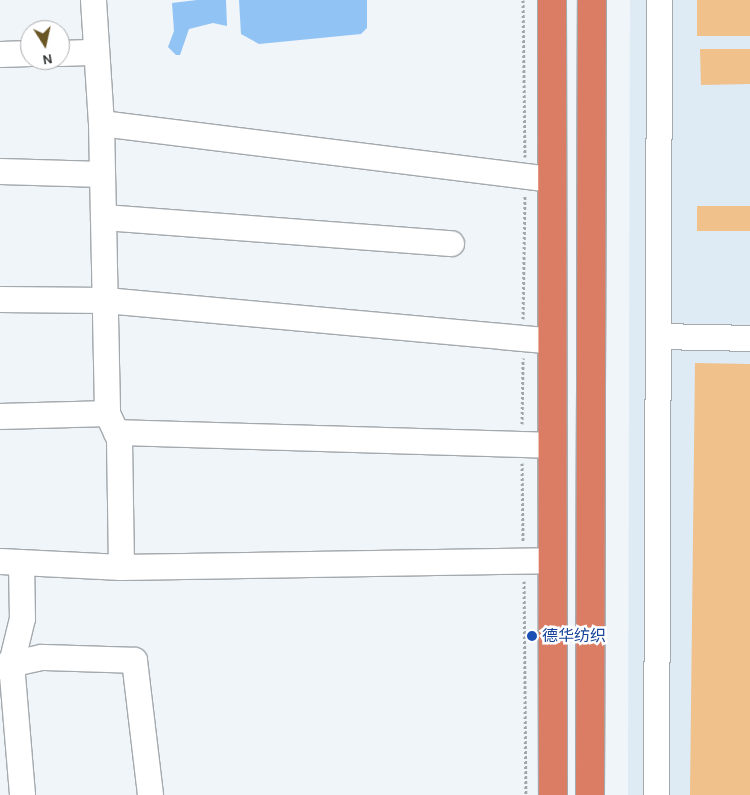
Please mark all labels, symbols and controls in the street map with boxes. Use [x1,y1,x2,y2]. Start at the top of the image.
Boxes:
north arrow [20,20,70,70]
text: N [41,50,54,69]
place label: 德华纺织 [542,626,606,646]
marker: 德华纺织 [526,630,538,642]

